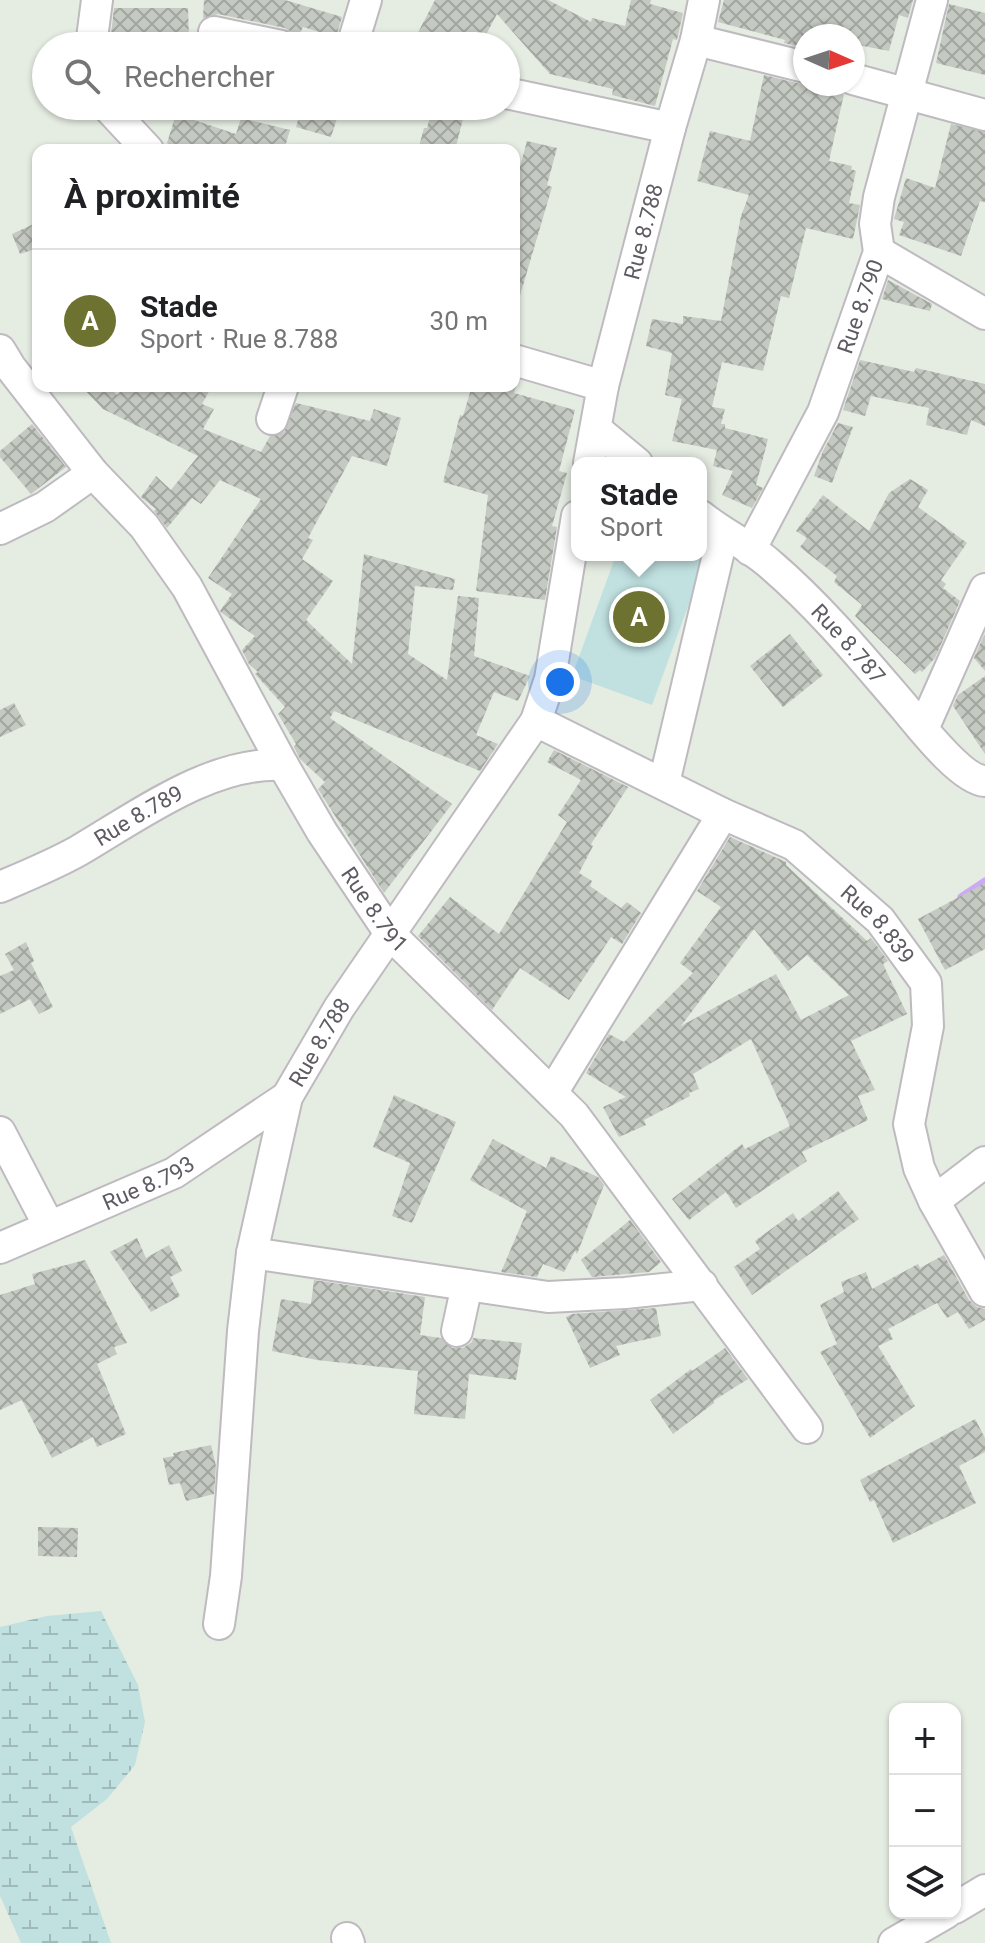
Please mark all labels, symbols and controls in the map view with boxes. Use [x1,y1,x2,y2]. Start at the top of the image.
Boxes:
north arrow [793,24,865,96]
search box [32,32,520,120]
icon: search [60,54,104,98]
text: Rechercher [124,59,275,94]
text: À proximité [64,176,240,216]
street label: Rue 8.788 [619,181,668,282]
street label: Rue 8.790 [832,256,888,357]
text: Stade [140,289,218,324]
text: A [81,306,99,336]
text: 30 m [430,306,488,336]
text: Sport · Rue 8.788 [140,324,338,354]
popup [571,457,707,561]
text: Stade [600,477,678,512]
text: Sport [600,512,663,542]
pin: A [613,587,665,647]
street label: Rue 8.787 [806,599,890,689]
your location [540,662,580,702]
street label: Rue 8.789 [90,780,187,851]
street label: Rue 8.791 [336,862,413,957]
street label: Rue 8.839 [836,880,920,969]
street label: Rue 8.788 [284,993,355,1091]
street label: Rue 8.793 [99,1151,199,1215]
map controls [889,1703,961,1919]
button: + [889,1703,961,1775]
button: − [889,1775,961,1847]
button: layers [889,1847,961,1919]

